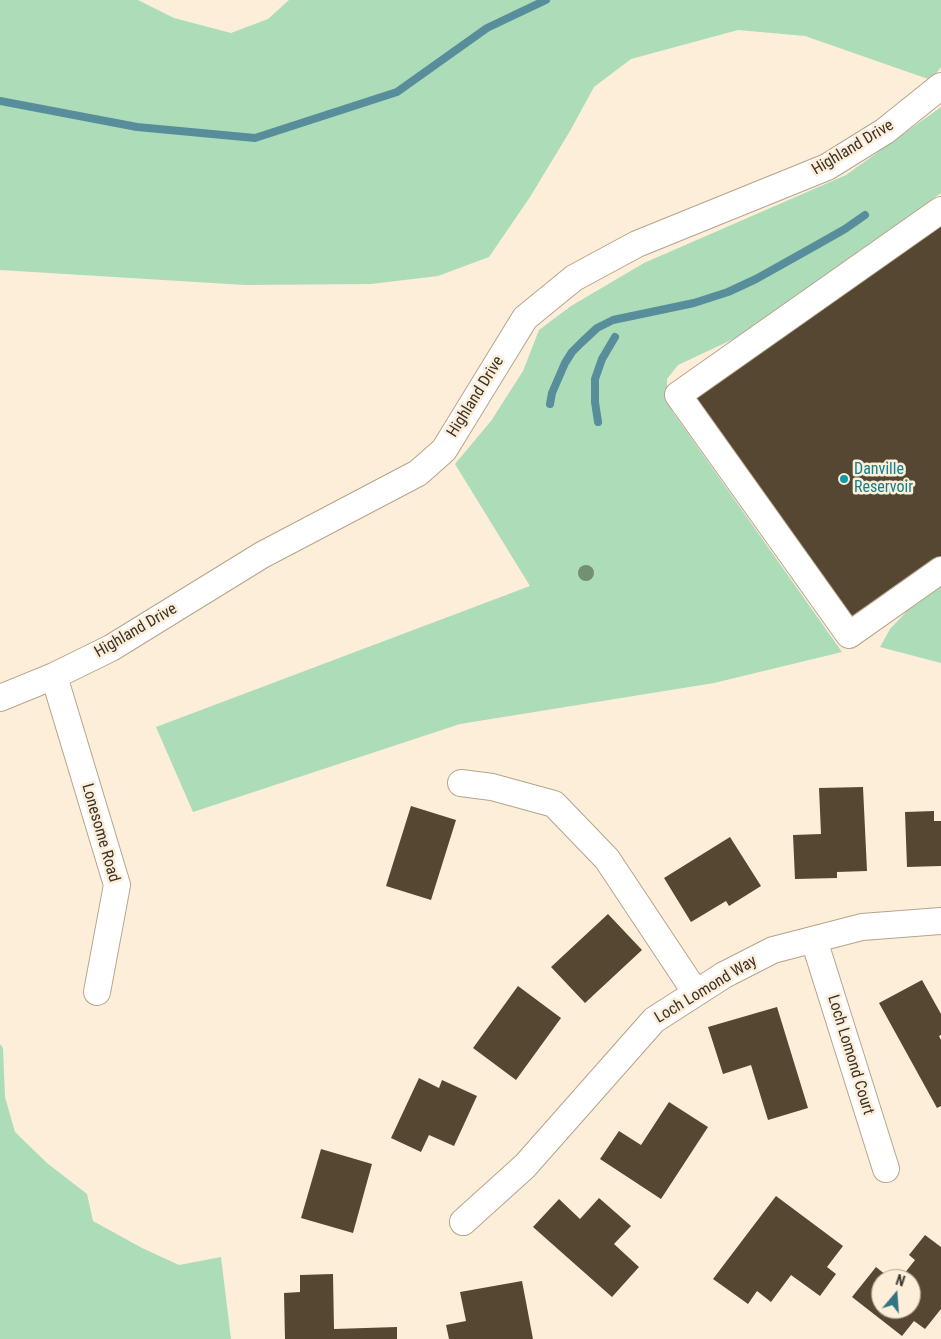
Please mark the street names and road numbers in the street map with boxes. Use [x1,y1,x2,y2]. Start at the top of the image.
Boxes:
street label: Highland Drive [809,116,897,180]
street label: Highland Drive [444,353,508,441]
street label: Highland Drive [91,600,181,662]
street label: Lonesome Road [77,782,123,884]
street label: Loch Lomond Way [651,952,761,1028]
street label: Loch Lomond Court [823,993,877,1117]

